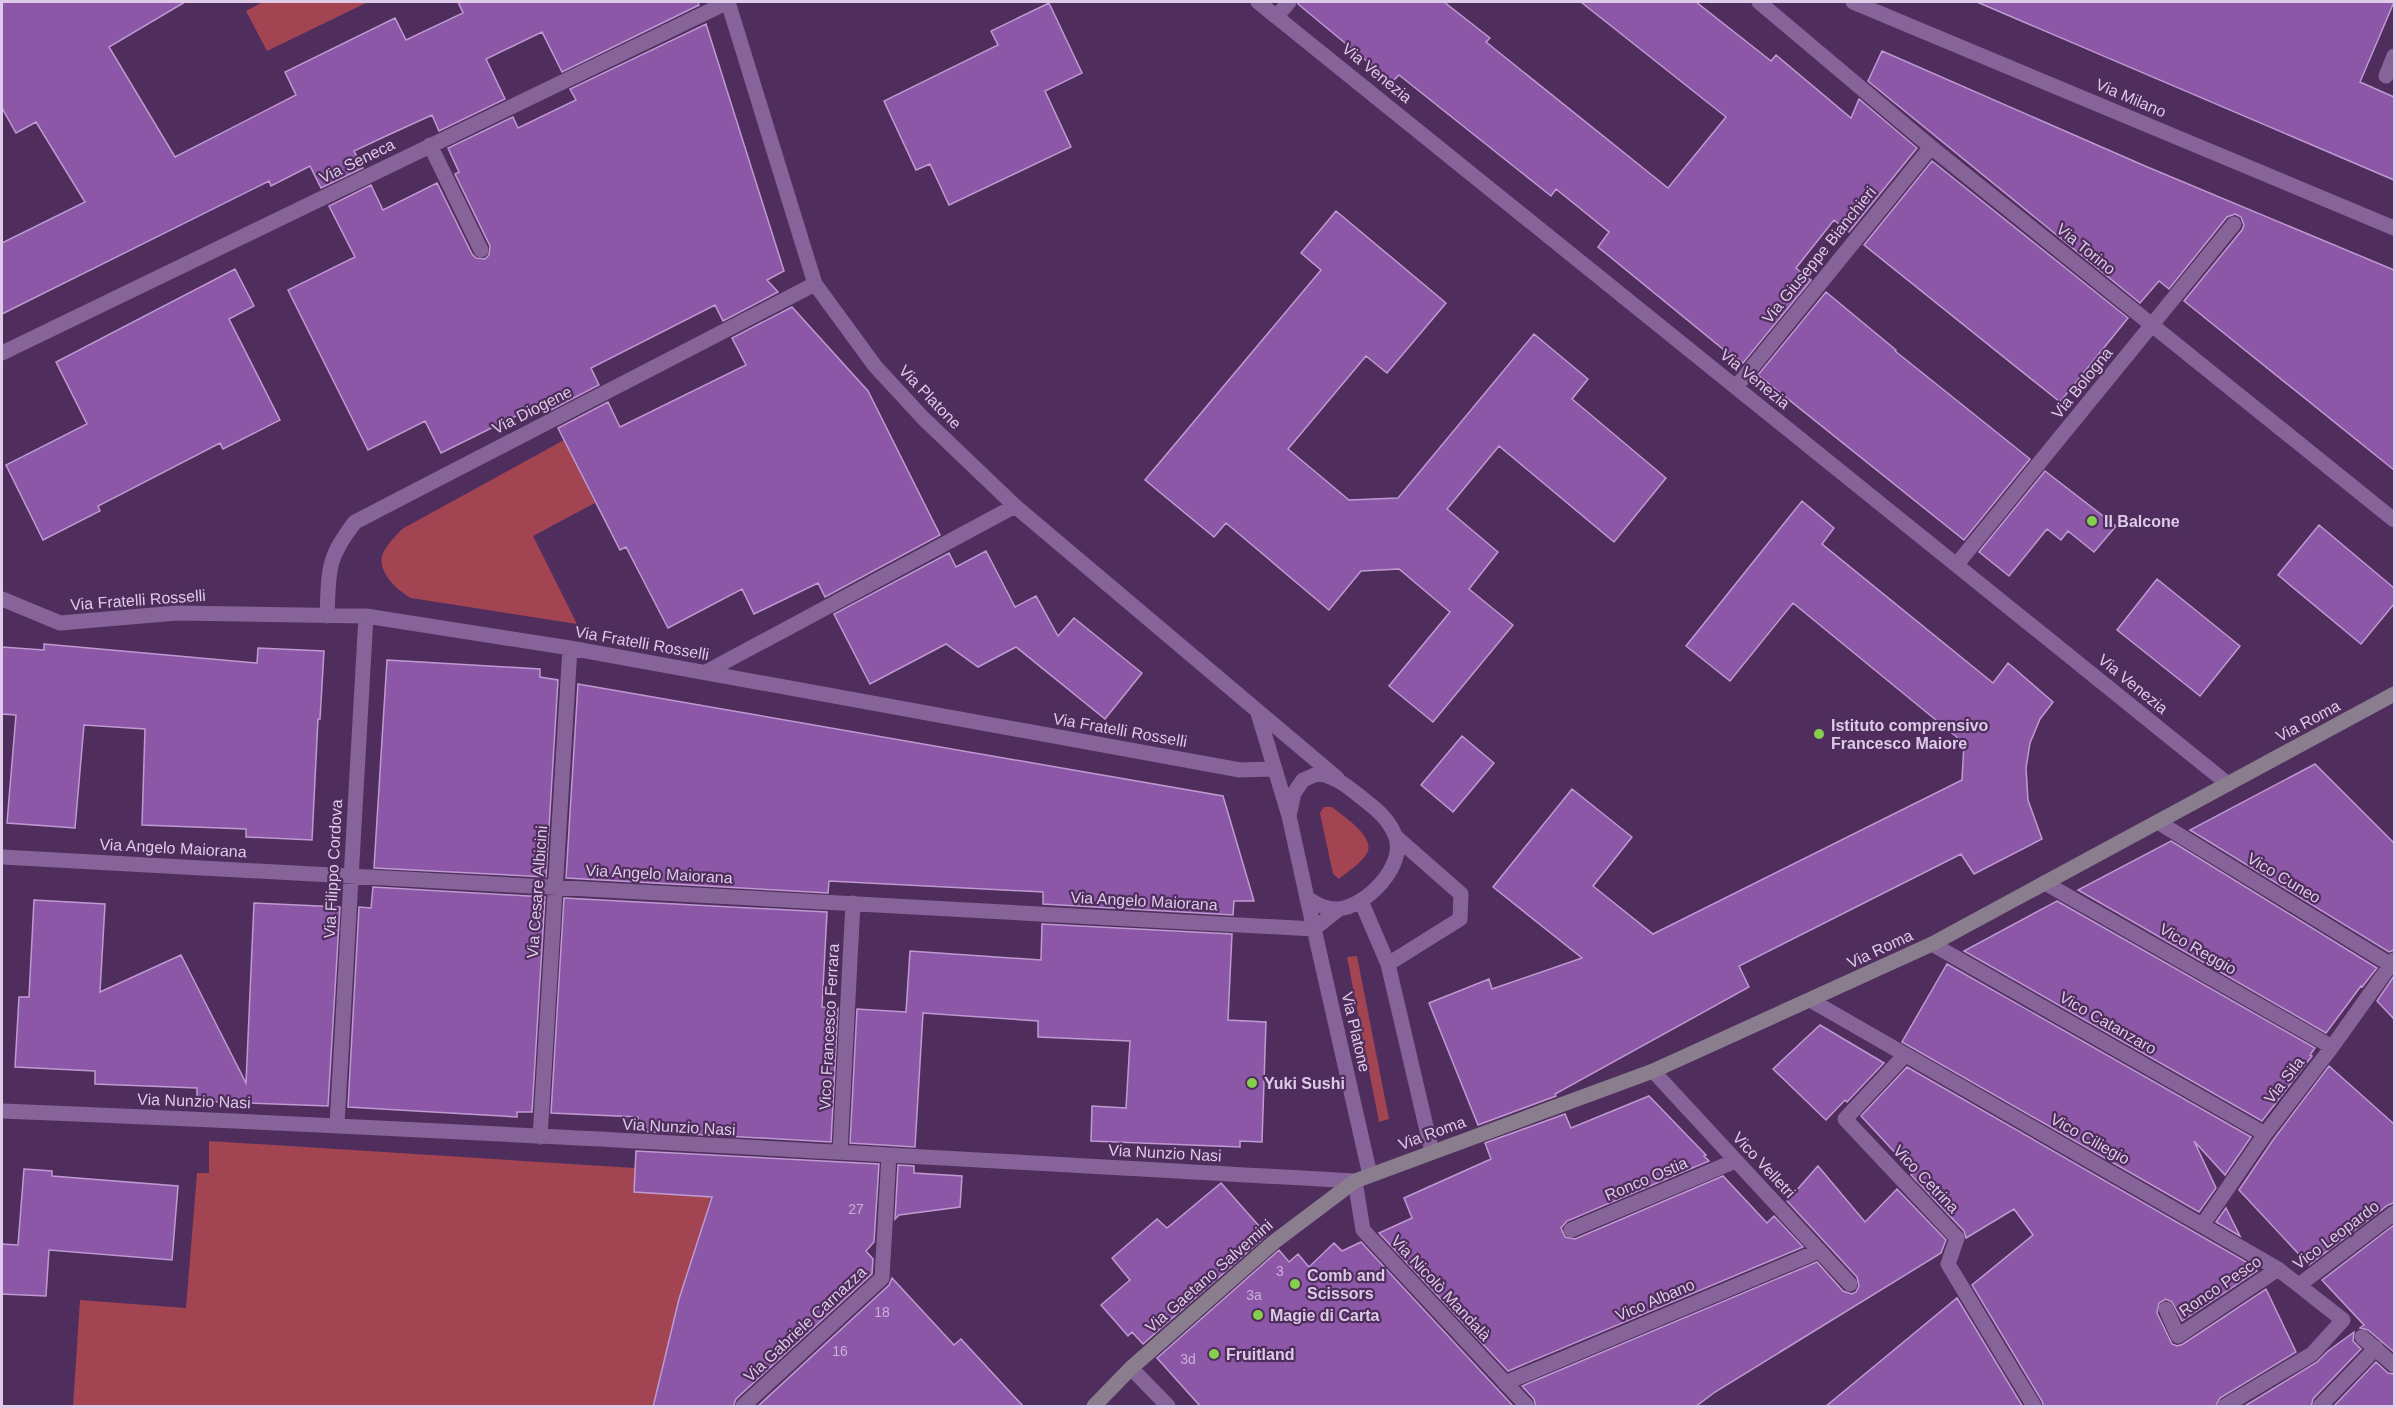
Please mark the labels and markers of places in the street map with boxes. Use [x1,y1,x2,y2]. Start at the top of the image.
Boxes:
place label: Il Balcone [2104,513,2180,530]
marker: Il Balcone [2085,514,2099,528]
place label: Istituto comprensivo Francesco Maiore [1831,717,1989,752]
marker: Istituto comprensivo Francesco Maiore [1812,727,1826,741]
place label: Yuki Sushi [1264,1075,1345,1092]
marker: Yuki Sushi [1245,1076,1259,1090]
place label: Comb and Scissors [1307,1267,1385,1302]
marker: Comb and Scissors [1288,1277,1302,1291]
place label: Magie di Carta [1270,1307,1379,1324]
marker: Magie di Carta [1251,1308,1265,1322]
place label: Fruitland [1226,1346,1294,1363]
marker: Fruitland [1207,1347,1221,1361]

